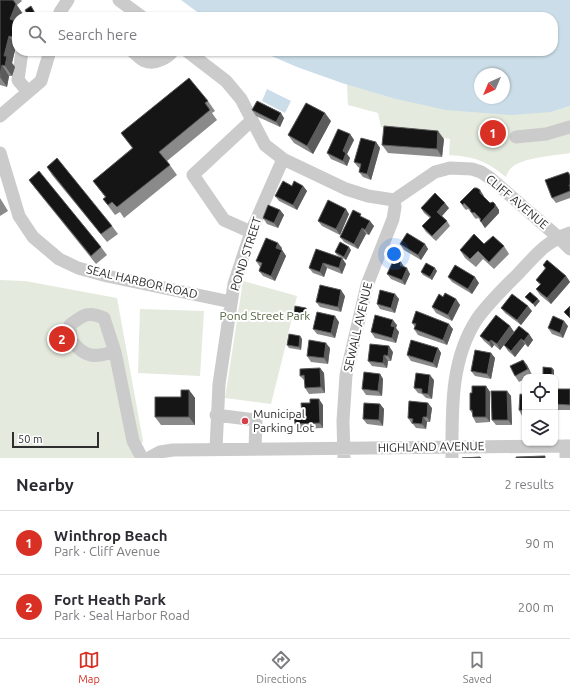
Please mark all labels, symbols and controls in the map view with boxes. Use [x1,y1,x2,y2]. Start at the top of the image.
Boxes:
search box [12,12,558,56]
icon: search [26,23,48,45]
text: Search here [58,26,137,43]
north arrow [474,68,510,104]
pin: 1 [480,118,506,148]
street label: CLIFF AVENUE [484,172,551,231]
street label: POND STREET [227,215,264,292]
your location [384,244,404,264]
street label: SEAL HARBOR ROAD [85,262,199,301]
street label: SEWALL AVENUE [341,280,374,373]
park label: Pond Street Park [220,309,310,322]
pin: 2 [49,324,75,354]
map controls [522,374,558,446]
button: locate [522,374,558,410]
place label: Municipal Parking Lot [253,407,314,434]
button: layers [522,410,558,446]
marker: Municipal Parking Lot [240,416,250,426]
scale bar [12,430,99,449]
text: 50 m [18,433,42,445]
street label: HIGHLAND AVENUE [377,439,485,454]
text: Nearby [16,475,74,494]
text: 2 results [504,477,554,491]
text: Winthrop Beach [54,527,167,544]
text: 1 [25,536,33,550]
text: 90 m [525,536,554,550]
text: Park · Cliff Avenue [54,544,160,558]
text: Fort Heath Park [54,591,166,608]
text: 2 [25,600,33,614]
text: 200 m [518,600,554,614]
text: Park · Seal Harbor Road [54,608,190,622]
tab: Map [78,649,100,685]
tab: Directions [256,649,306,685]
tab: Saved [463,649,492,685]

